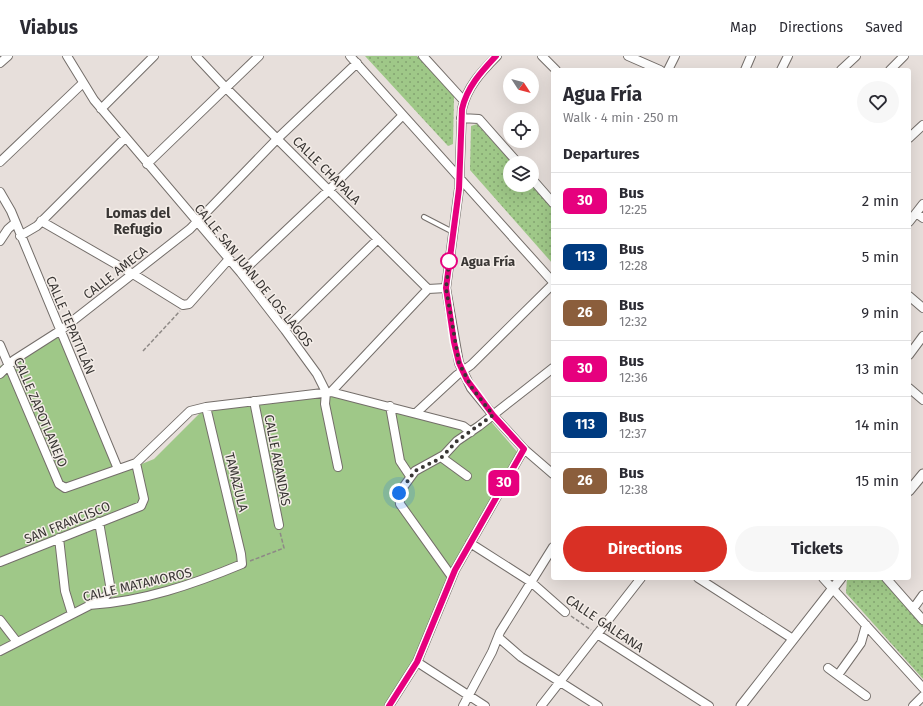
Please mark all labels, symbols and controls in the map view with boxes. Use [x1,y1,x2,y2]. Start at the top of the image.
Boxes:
text: Viabus [20,16,78,39]
text: Map [730,19,757,36]
text: Directions [779,19,843,36]
text: Saved [865,19,903,36]
north arrow [503,68,539,104]
map controls [503,68,539,192]
button: heart [857,81,899,123]
text: Agua Fría [563,83,642,106]
text: Walk · 4 min · 250 m [563,110,678,125]
button: locate [503,112,539,148]
street label: CALLE CHAPALA [290,133,364,208]
text: Departures [563,145,640,163]
button: layers [503,156,539,192]
text: Bus [619,184,644,202]
text: 30 [577,192,593,209]
text: 2 min [862,192,899,210]
street label: CALLE SAN JUAN DE LOS LAGOS [191,201,316,350]
text: 12:25 [619,202,647,217]
district label: Lomas del Refugio [106,205,171,238]
text: Bus [619,240,644,258]
street label: CALLE AMECA [80,242,151,302]
text: 113 [575,248,595,265]
text: 5 min [862,248,899,266]
marker: Agua Fría [440,252,458,270]
place label: Agua Fría [460,254,515,269]
text: 12:28 [619,258,648,273]
street label: CALLE TEPATITLÁN [43,274,98,377]
text: Bus [619,296,644,314]
text: 26 [577,304,593,321]
text: 9 min [861,304,899,322]
text: 12:32 [619,314,647,329]
text: Bus [619,352,644,370]
street label: CALLE ZAPOTLANEJO [11,355,70,469]
text: 30 [577,360,593,377]
text: 13 min [855,360,899,378]
text: 12:36 [619,370,648,385]
text: Bus [619,408,644,426]
street label: CALLE ARANDAS [261,413,294,507]
text: 113 [575,416,595,433]
text: 14 min [855,416,899,434]
text: 12:37 [619,426,647,441]
street label: TAMAZULA [222,451,251,514]
text: Bus [619,464,644,482]
line badge: 30 [486,470,522,496]
text: 26 [577,472,593,489]
text: 15 min [855,472,899,490]
text: 30 [496,474,512,491]
text: 12:38 [619,482,648,497]
your location [389,483,409,503]
street label: SAN FRANCISCO [22,498,112,547]
button: Directions [563,526,727,572]
button: Tickets [735,526,899,572]
street label: CALLE MATAMOROS [81,565,193,604]
street label: CALLE GALEANA [563,592,647,655]

